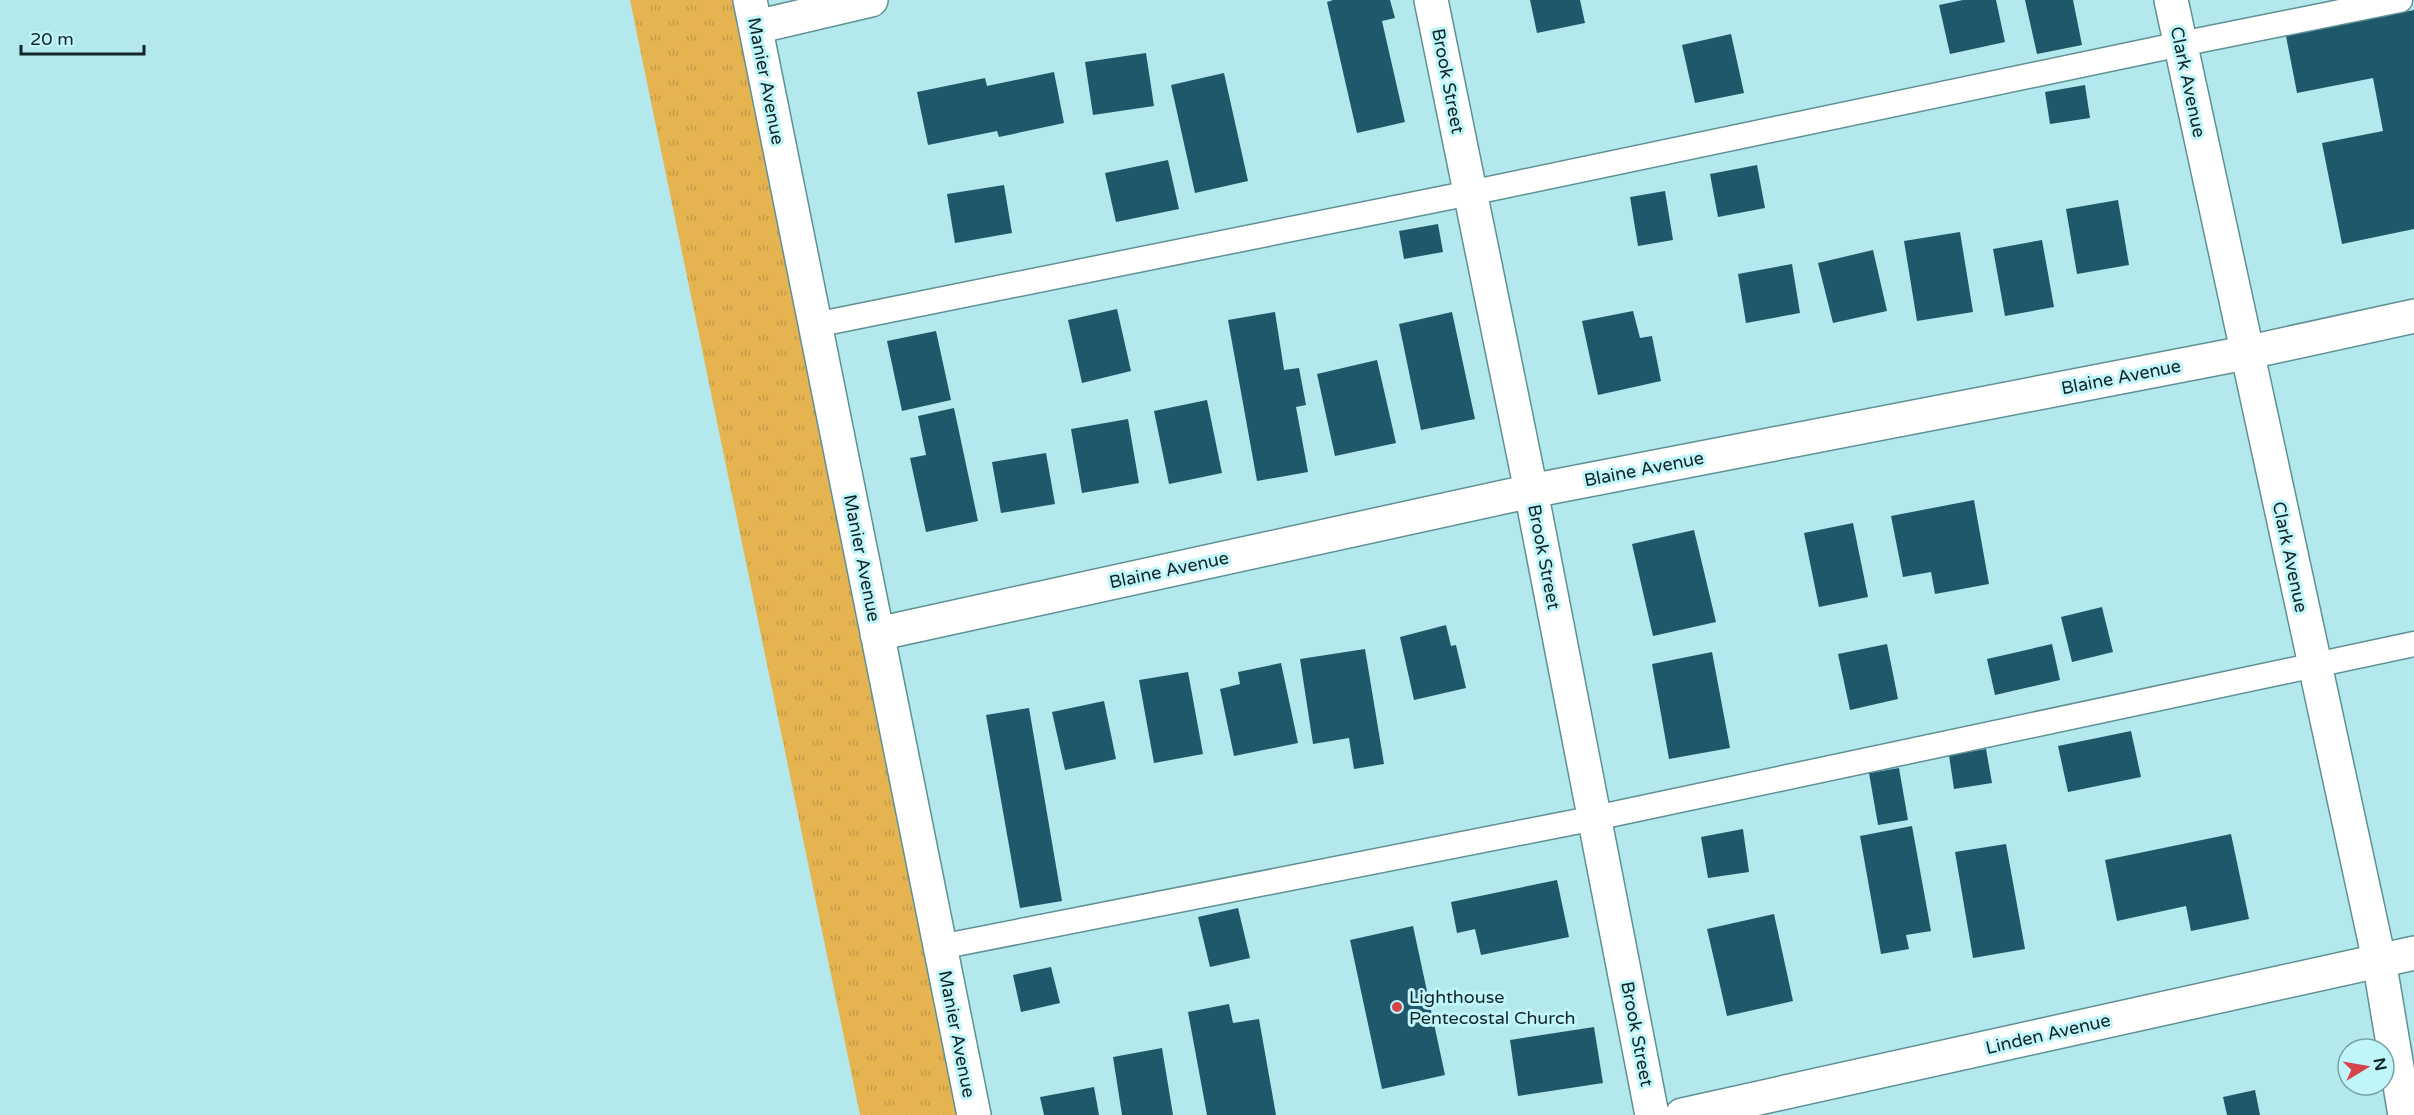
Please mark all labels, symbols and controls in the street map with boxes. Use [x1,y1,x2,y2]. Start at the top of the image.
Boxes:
street label: Manier Avenue [743,16,789,146]
scale bar [21,18,144,56]
street label: Clark Avenue [2166,24,2210,140]
street label: Brook Street [1427,26,1469,136]
text: 20 m [30,28,74,50]
street label: Blaine Avenue [2059,355,2183,399]
street label: Blaine Avenue [1582,447,1706,491]
street label: Manier Avenue [839,493,885,623]
street label: Clark Avenue [2268,499,2312,615]
street label: Brook Street [1523,502,1565,612]
street label: Blaine Avenue [1107,547,1231,593]
street label: Manier Avenue [934,969,980,1099]
street label: Brook Street [1616,979,1658,1089]
place label: Lighthouse Pentecostal Church [1409,986,1575,1029]
marker: Lighthouse Pentecostal Church [1390,1000,1404,1014]
street label: Linden Avenue [1983,1009,2113,1059]
north arrow [2336,1037,2396,1097]
text: N [2369,1056,2391,1073]

